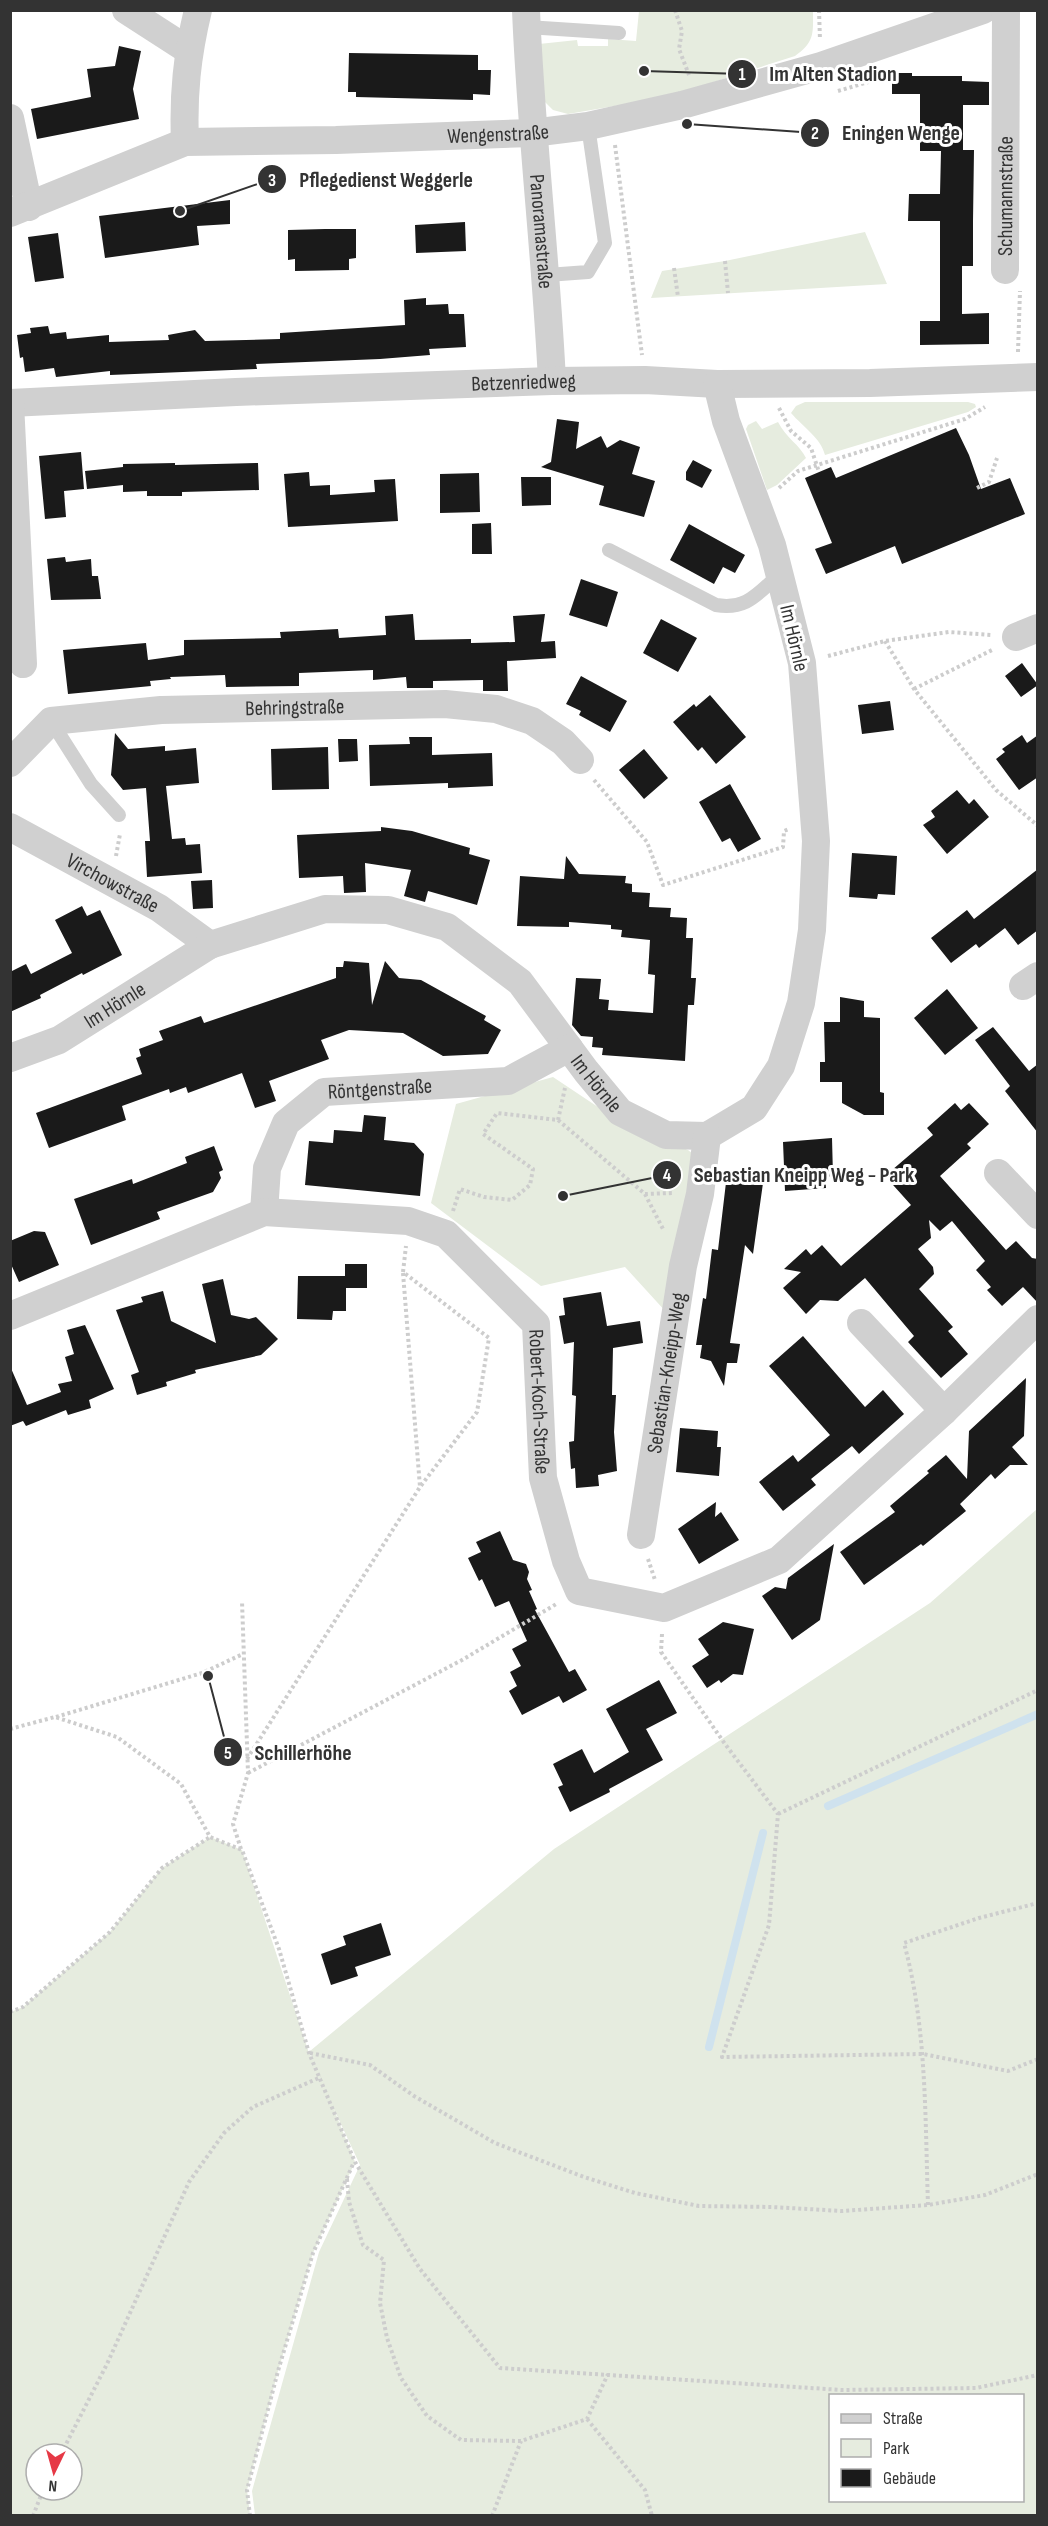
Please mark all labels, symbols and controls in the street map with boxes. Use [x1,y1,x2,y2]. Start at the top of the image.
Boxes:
callout: Im Alten Stadion [727,54,909,94]
text: Im Alten Stadion [769,61,897,88]
text: 1 [738,64,746,85]
callout: Eningen Wenge [800,113,972,153]
street label: Wengenstraße [447,119,550,149]
text: Eningen Wenge [842,120,960,147]
text: 2 [811,123,819,144]
street label: Schumannstraße [993,136,1018,256]
callout: Pflegedienst Weggerle [257,159,485,199]
text: Pflegedienst Weggerle [299,167,473,194]
text: 3 [268,170,276,191]
street label: Panoramastraße [524,173,559,290]
street label: Betzenriedweg [471,368,576,396]
street label: Im Hörnle [774,602,814,674]
street label: Behringstraße [245,694,345,721]
street label: Virchowstraße [62,848,164,918]
street label: Im Hörnle [79,976,150,1034]
street label: Im Hörnle [565,1049,628,1118]
street label: Röntgenstraße [327,1073,433,1104]
callout: Sebastian Kneipp Weg - Park [652,1155,927,1195]
text: Sebastian Kneipp Weg - Park [694,1162,915,1189]
text: 4 [663,1165,672,1186]
street label: Sebastian-Kneipp-Weg [641,1291,691,1455]
street label: Robert-Koch-Straße [524,1329,555,1475]
callout: Schillerhöhe [213,1732,364,1772]
text: Schillerhöhe [254,1740,352,1767]
text: 5 [224,1743,232,1764]
legend [829,2394,1024,2502]
text: Straße [883,2408,923,2429]
text: Park [883,2438,909,2459]
north arrow [24,2442,84,2502]
text: Gebäude [883,2468,936,2489]
text: N [48,2476,58,2495]

